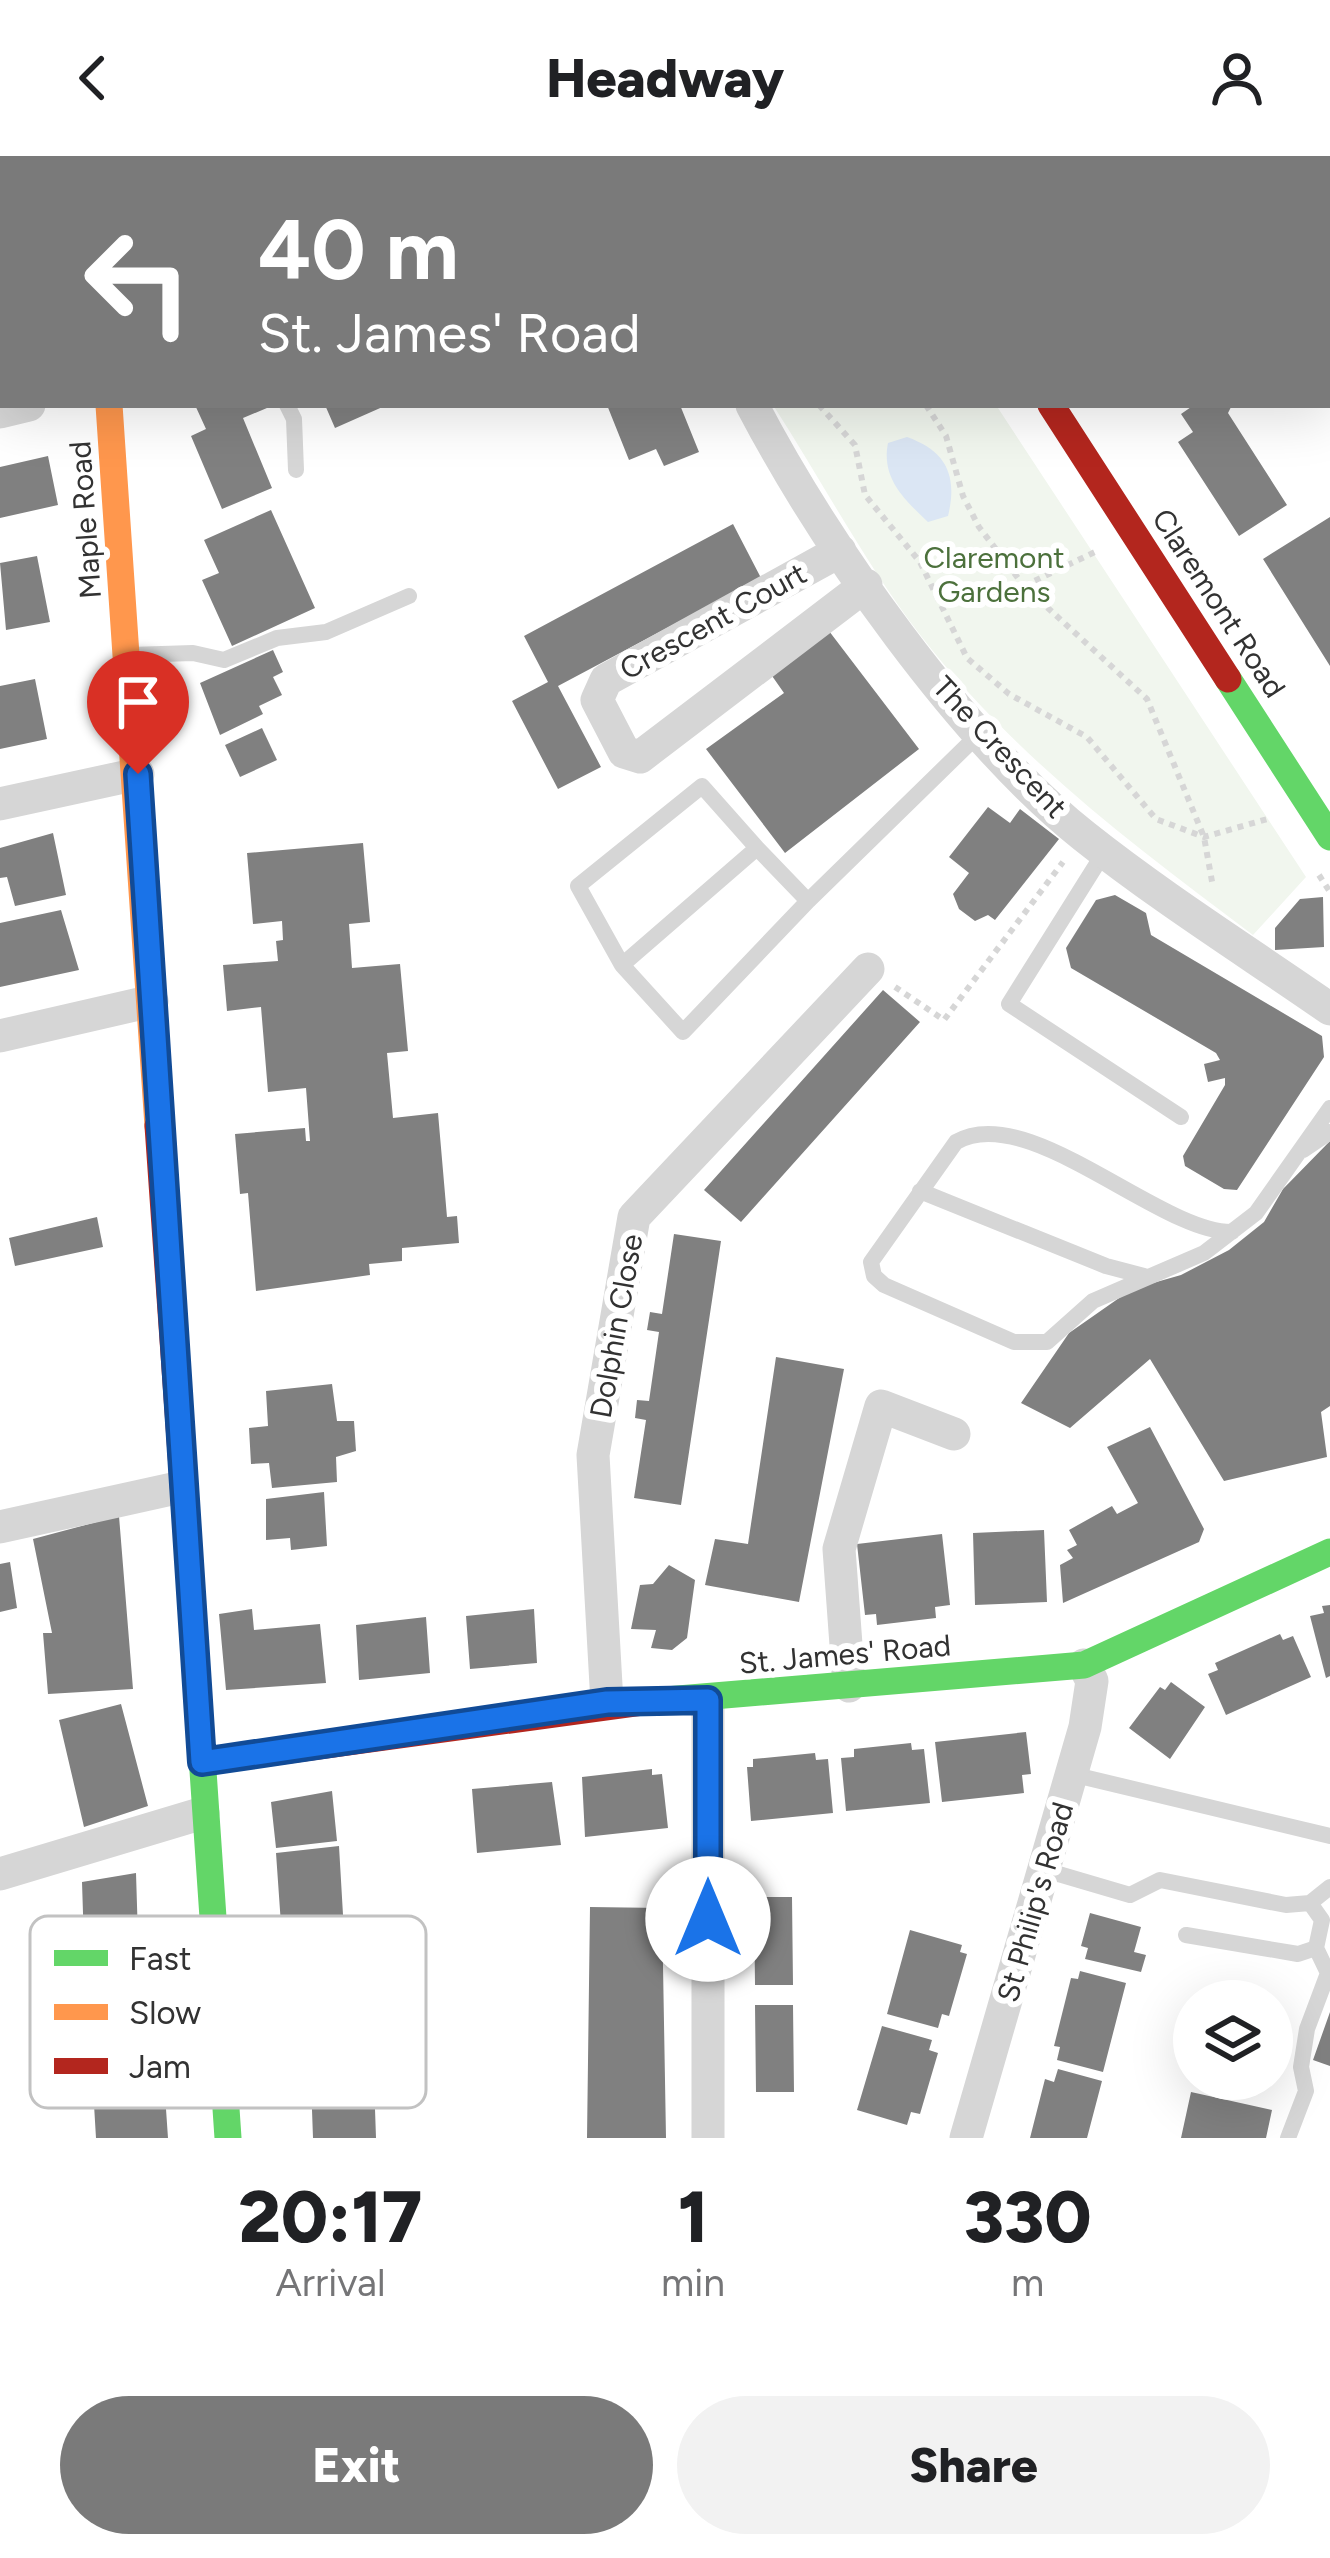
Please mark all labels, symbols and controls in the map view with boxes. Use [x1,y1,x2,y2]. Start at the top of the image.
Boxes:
icon: back [60,45,126,111]
icon: person [1204,45,1270,111]
text: Headway [546,46,784,111]
text: 40 m [258,199,459,300]
icon: left [60,204,216,360]
text: St. James' Road [258,301,641,366]
street label: Maple Road [61,440,109,600]
street label: Claremont Road [1144,502,1294,704]
park label: Claremont Gardens [923,539,1065,610]
street label: Crescent Court [613,555,813,687]
pin [87,651,189,774]
icon: arrive [105,669,171,735]
street label: The Crescent [925,669,1075,825]
street label: Dolphin Close [582,1231,650,1421]
street label: St. James' Road [738,1626,952,1682]
street label: St Philip's Road [989,1798,1081,2006]
position arrow [645,1856,771,1982]
legend [30,1916,426,2108]
text: Fast [129,1939,191,1978]
map controls [1173,1980,1293,2100]
button: layers [1173,1980,1293,2100]
text: Slow [129,1993,201,2032]
text: Jam [129,2047,191,2086]
text: 20:17 [239,2174,422,2260]
text: 1 [678,2174,708,2260]
text: 330 [964,2174,1091,2260]
text: Arrival [275,2259,386,2306]
text: min [661,2259,725,2306]
text: m [1011,2259,1044,2306]
button: Exit [60,2396,653,2534]
button: Share [677,2396,1270,2534]

